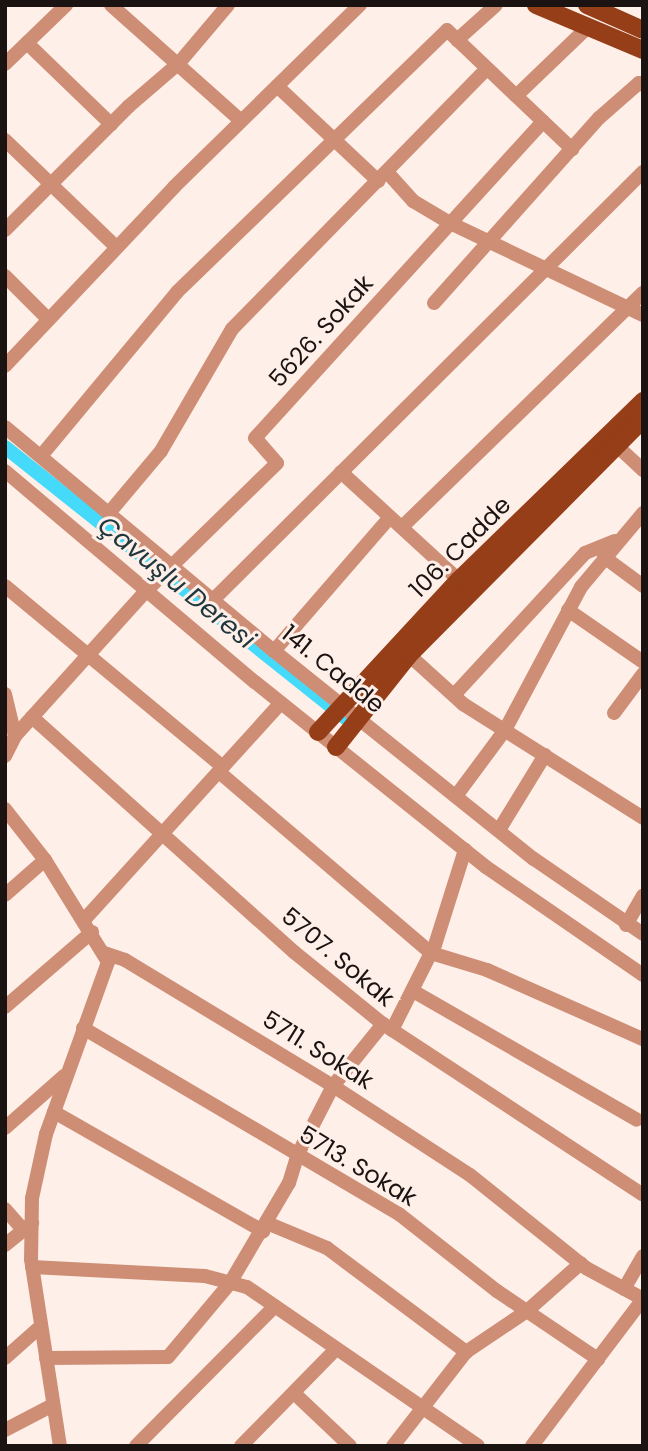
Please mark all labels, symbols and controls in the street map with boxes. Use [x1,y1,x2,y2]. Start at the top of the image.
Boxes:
street label: 5626. Sokak [263,269,379,393]
street label: 106. Cadde [403,490,517,604]
water label: Çavuşlu Deresi [91,510,261,656]
street label: 141. Cadde [276,619,390,719]
street label: 5707. Sokak [276,902,400,1012]
street label: 5711. Sokak [257,1005,379,1095]
street label: 5713. Sokak [294,1120,422,1212]

